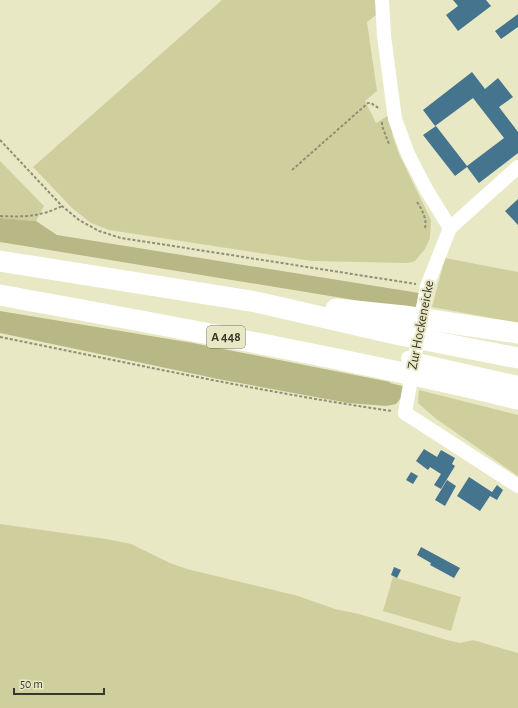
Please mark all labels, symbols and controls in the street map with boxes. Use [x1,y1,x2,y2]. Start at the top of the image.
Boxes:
street label: Zur Hockeneicke [406,279,436,371]
road number: A 448 [207,326,245,348]
scale bar [14,670,104,696]
text: 50 m [20,678,43,690]

